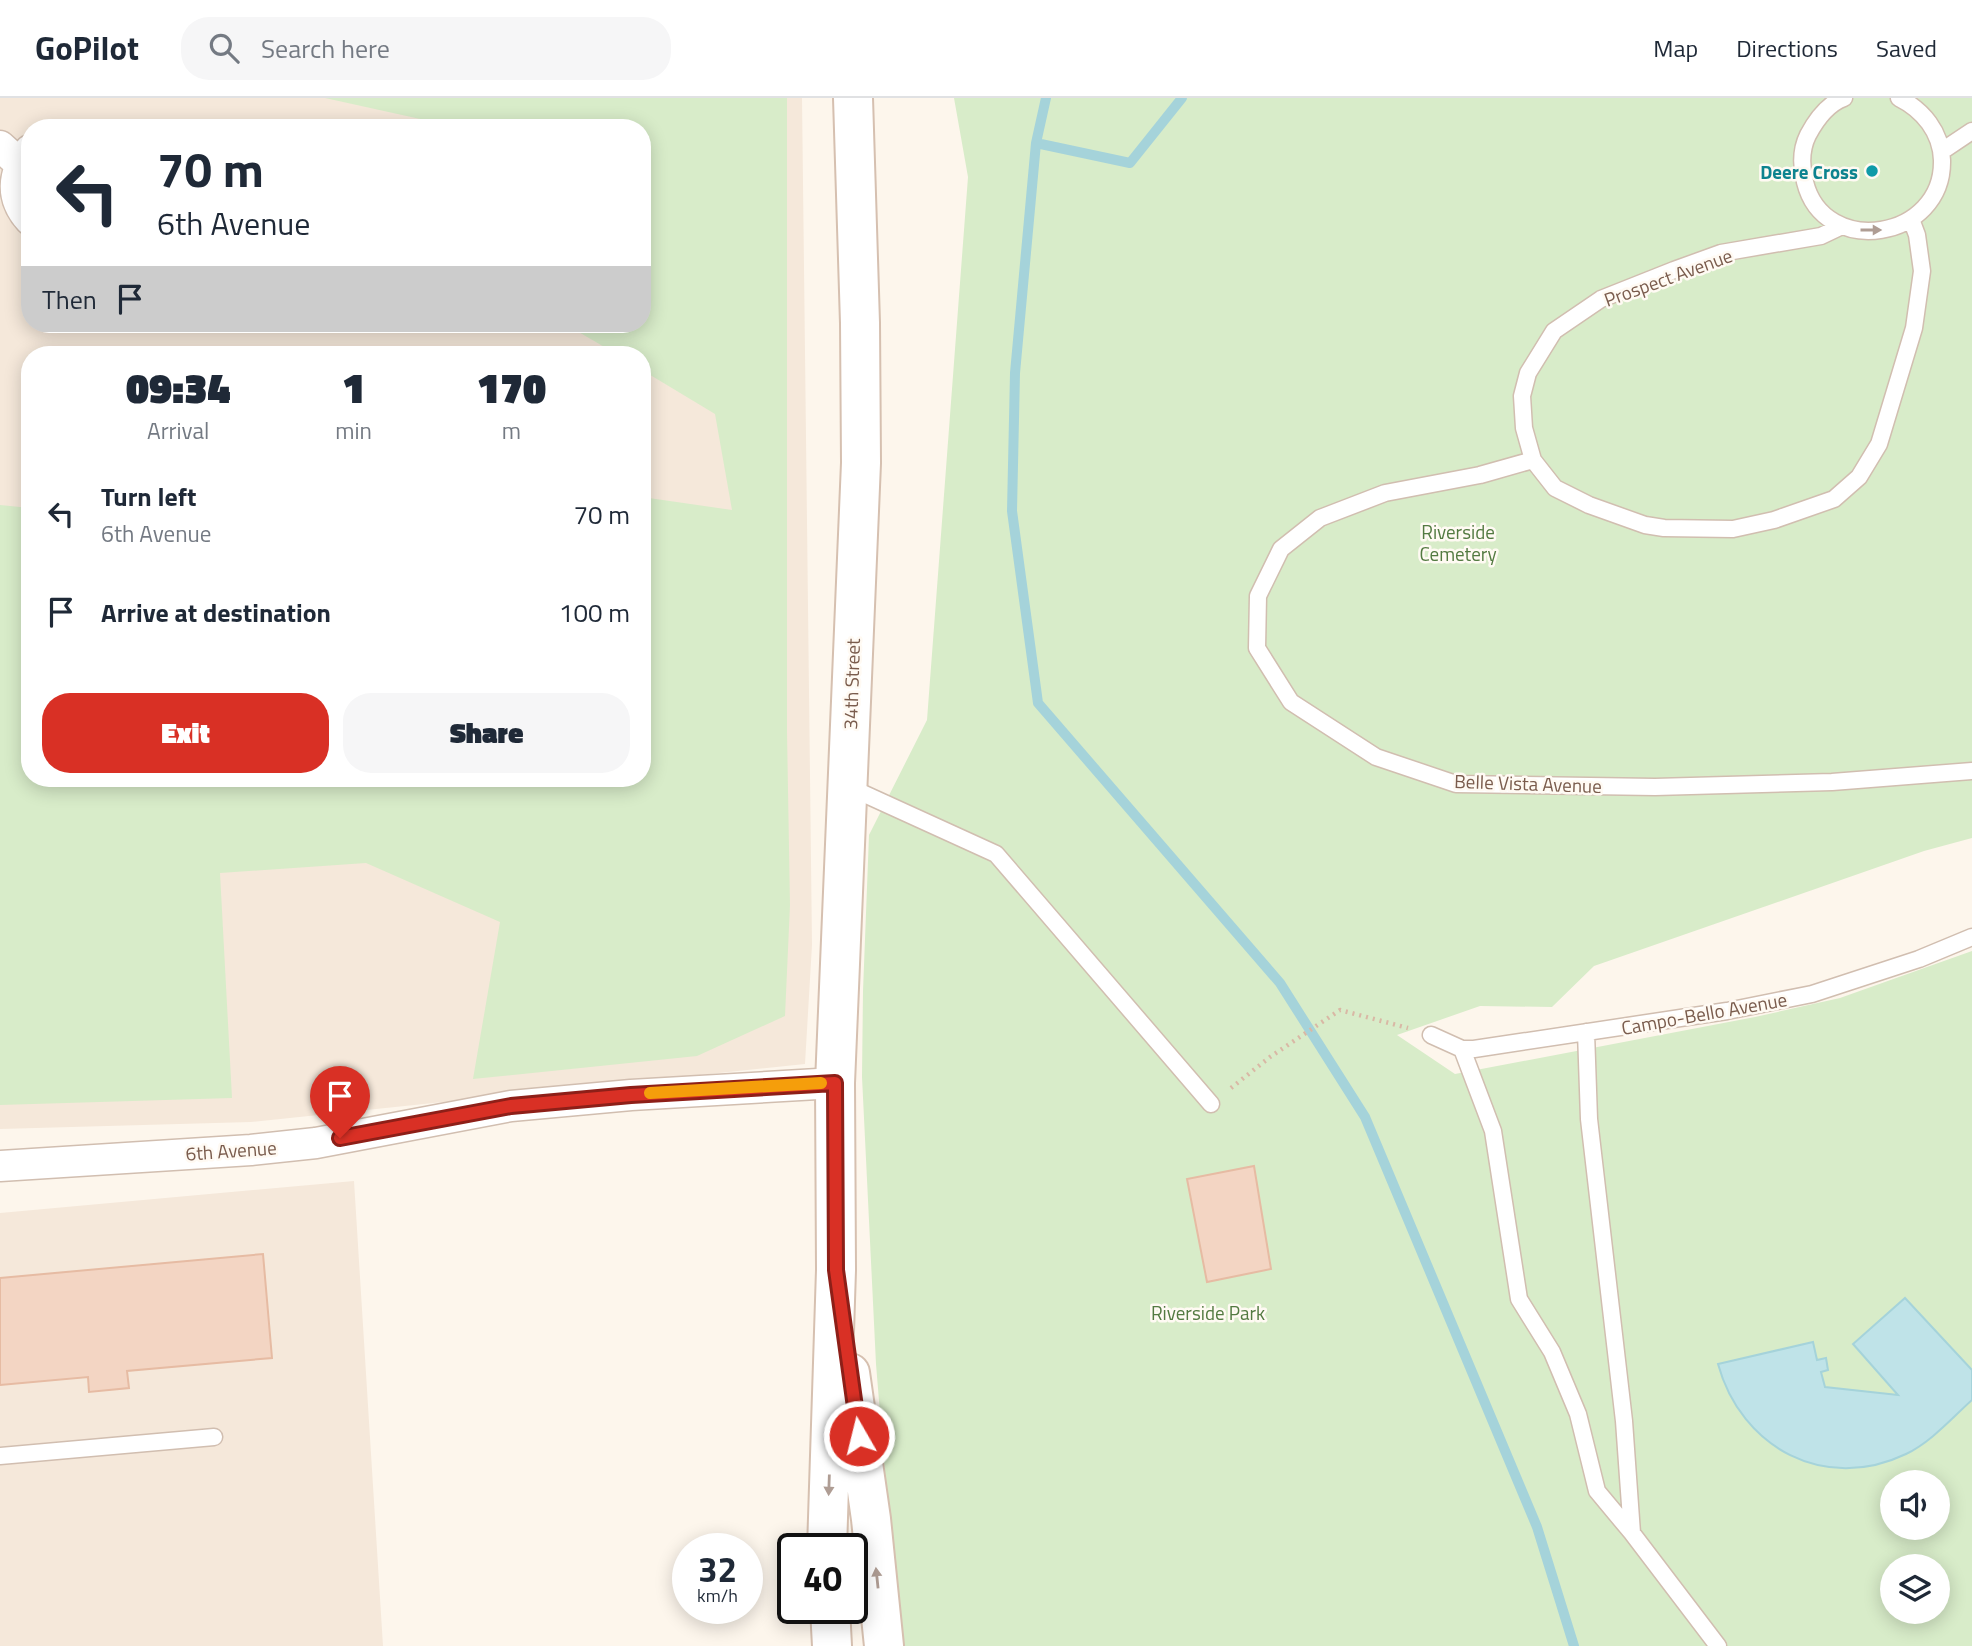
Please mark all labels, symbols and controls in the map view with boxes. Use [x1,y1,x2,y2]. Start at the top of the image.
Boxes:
search box [181,17,671,80]
text: GoPilot [35,23,139,73]
icon: search [205,29,243,67]
text: Search here [261,29,390,68]
text: Map [1653,30,1698,66]
text: Directions [1736,30,1838,66]
text: Saved [1876,30,1937,66]
text: 70 m [157,131,264,206]
icon: left [42,147,133,238]
place label: Deere Cross [1760,157,1858,186]
marker: Deere Cross [1864,163,1880,179]
text: 6th Avenue [157,199,310,247]
one-way arrow [1860,224,1882,236]
street label: Prospect Avenue [1600,240,1736,314]
text: Then [42,280,97,319]
icon: arrive [111,280,149,318]
text: 09:34 [126,355,230,419]
text: 1 [342,355,365,419]
text: 170 [477,355,546,419]
text: Arrival [147,413,209,448]
text: min [335,413,372,448]
text: m [502,413,521,448]
text: Turn left [101,477,196,516]
icon: left [42,495,80,533]
text: 70 m [573,495,630,534]
text: 6th Avenue [101,516,211,551]
park label: Riverside Cemetery [1419,517,1497,568]
icon: arrive [42,593,80,631]
text: Arrive at destination [101,593,331,632]
text: 100 m [559,593,630,632]
street label: 34th Street [835,638,867,730]
button: Exit [42,693,329,773]
button: Share [343,693,630,773]
street label: Belle Vista Avenue [1454,766,1602,800]
street label: Campo-Bello Avenue [1619,984,1789,1042]
pin [310,1066,370,1138]
icon: arrive [321,1077,359,1115]
street label: 6th Avenue [185,1132,277,1168]
park label: Riverside Park [1151,1298,1265,1327]
position arrow [822,1399,896,1473]
map controls [1880,1470,1950,1624]
button: sound [1880,1470,1950,1540]
one-way arrow [823,1474,834,1496]
speed limit sign: 40 [777,1533,868,1624]
text: 32 [698,1542,737,1596]
button: layers [1880,1554,1950,1624]
one-way arrow [872,1567,883,1589]
text: km/h [697,1582,738,1609]

